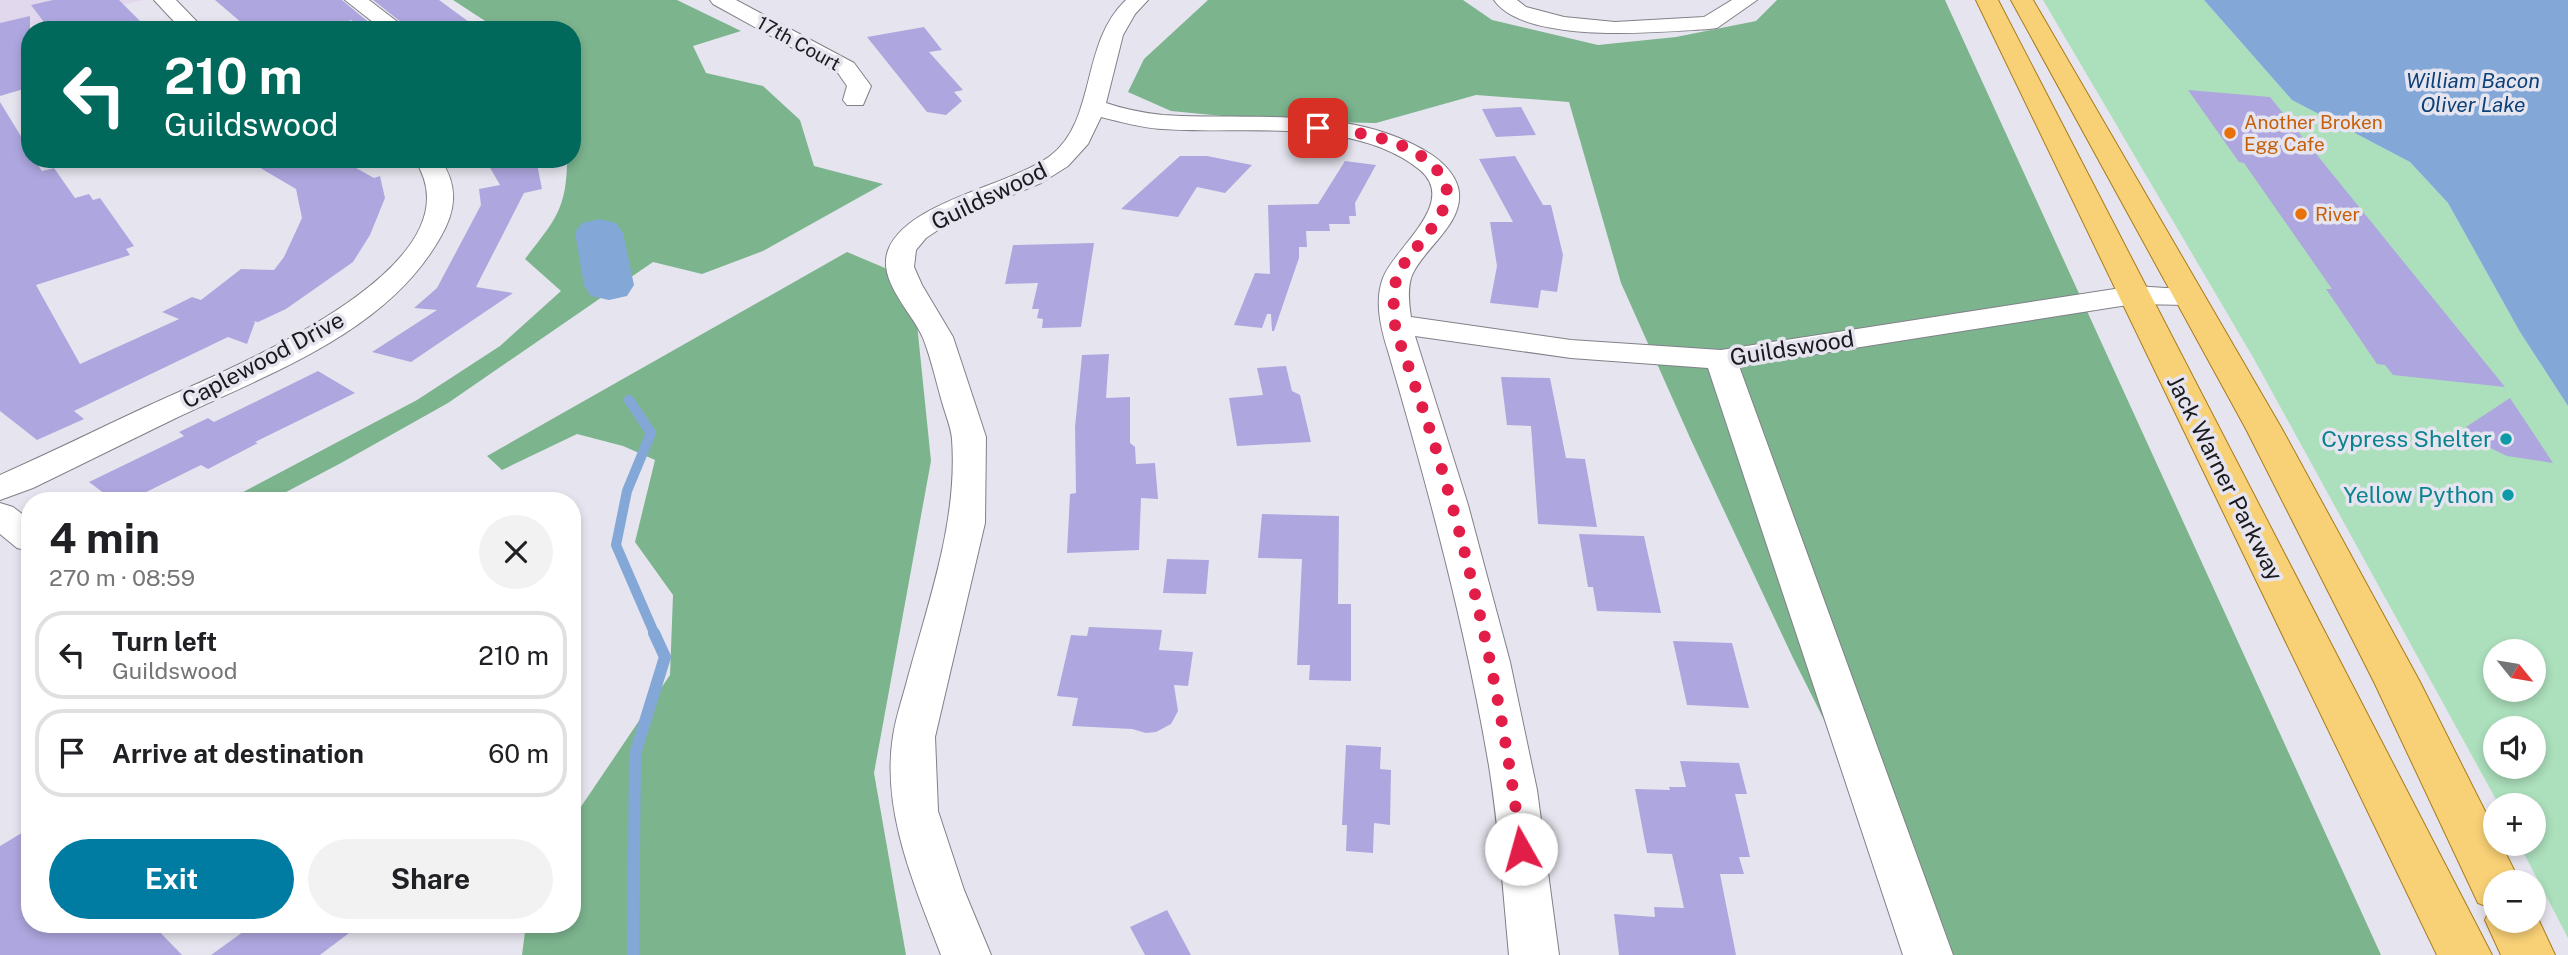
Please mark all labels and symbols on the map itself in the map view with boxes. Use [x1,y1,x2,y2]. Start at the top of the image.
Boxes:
street label: 17th Court [754,11,844,75]
water label: William Bacon Oliver Lake [2406,68,2540,117]
pin [1288,98,1348,158]
place label: Another Broken Egg Cafe [2244,111,2383,155]
marker: Another Broken Egg Cafe [2222,125,2238,141]
street label: Guildswood [927,156,1051,235]
place label: River [2315,203,2360,225]
marker: River [2293,206,2309,222]
street label: Caplewood Drive [177,306,348,414]
street label: Guildswood [1728,324,1856,371]
street label: Jack Warner Parkway [2162,370,2289,585]
place label: Cypress Shelter [2321,425,2492,452]
marker: Cypress Shelter [2498,431,2514,447]
place label: Yellow Python [2343,481,2494,508]
marker: Yellow Python [2500,487,2516,503]
north arrow [2483,639,2546,702]
position arrow [1484,812,1558,886]

